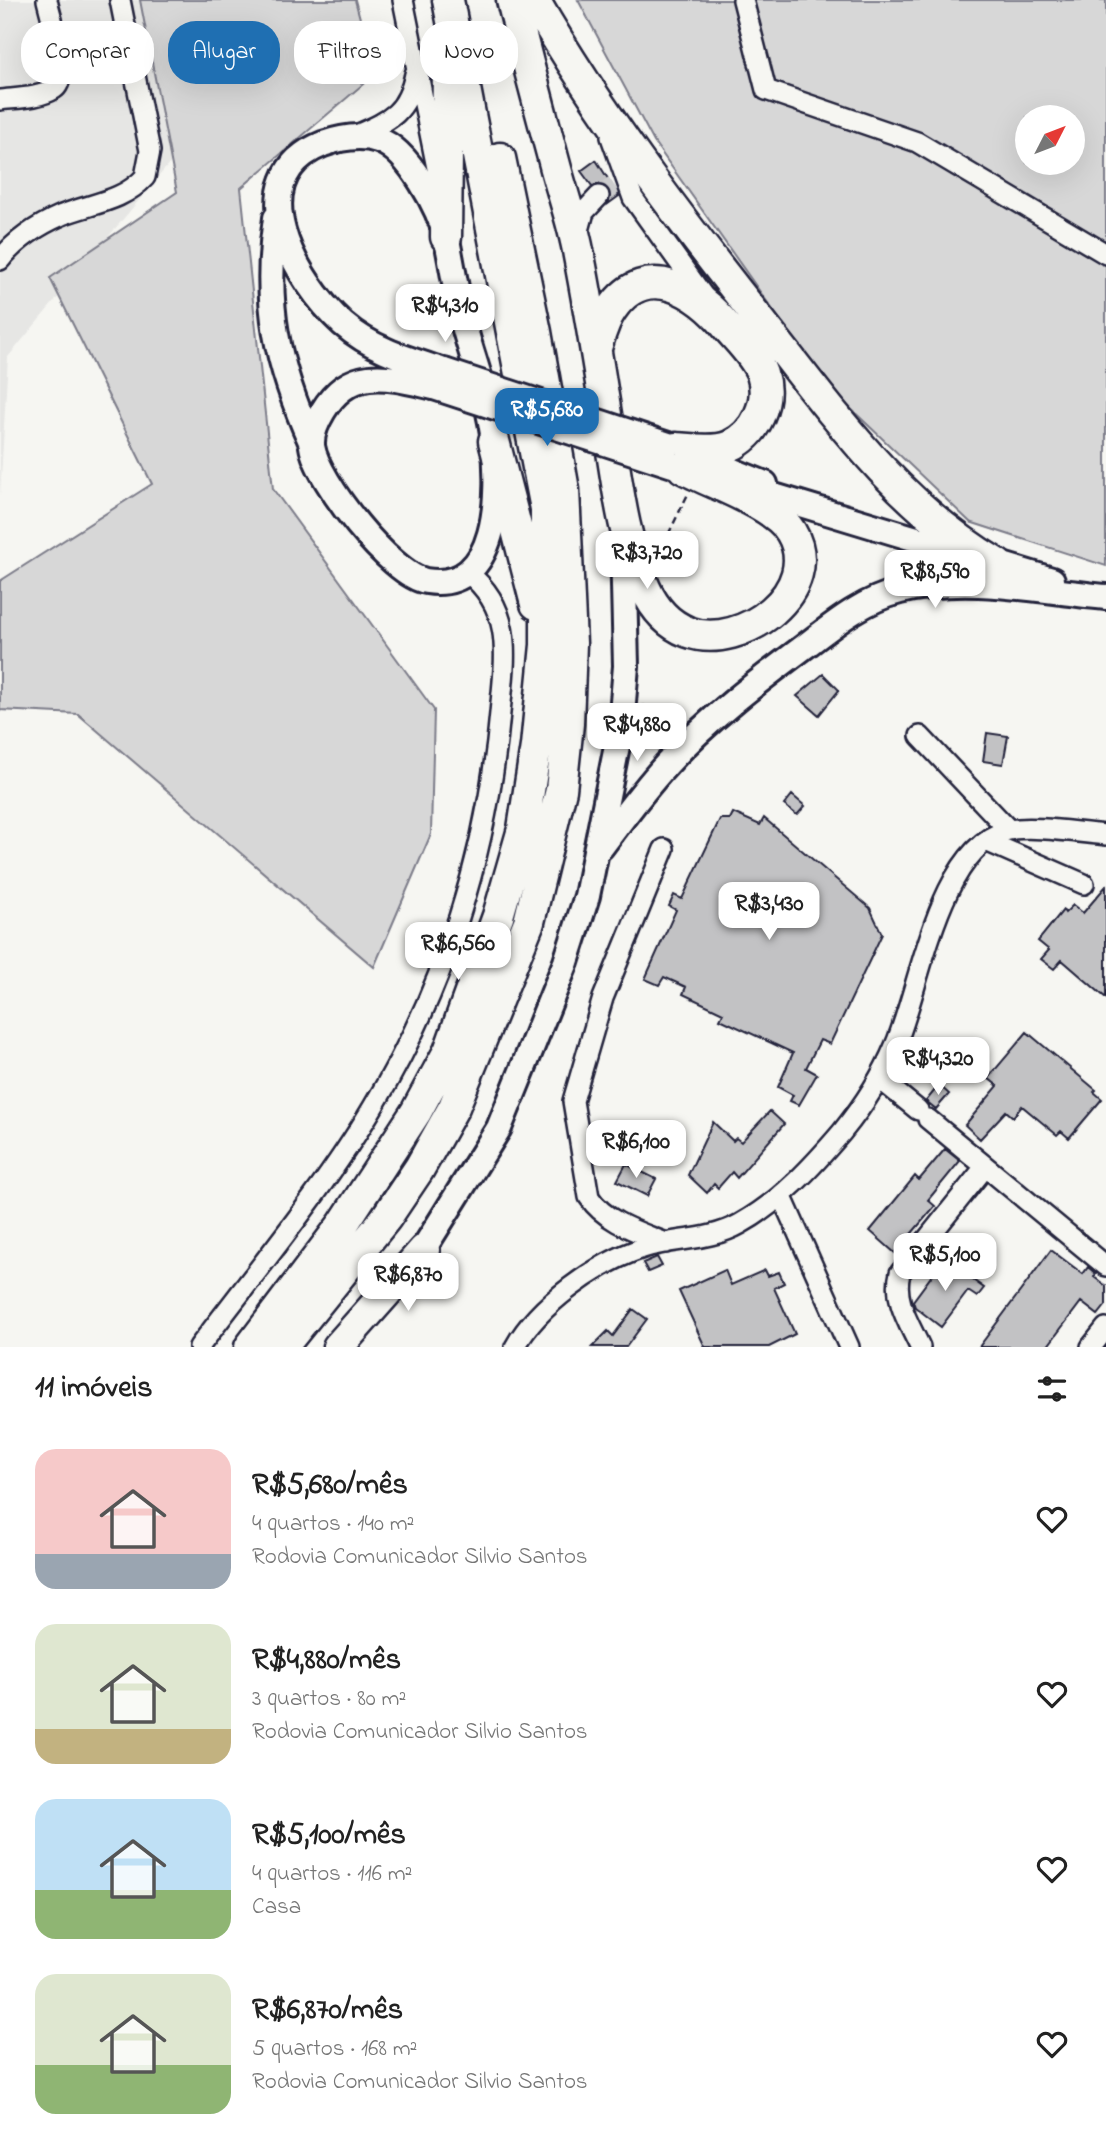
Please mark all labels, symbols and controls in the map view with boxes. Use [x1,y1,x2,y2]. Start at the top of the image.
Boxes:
chip: Comprar [21,21,154,84]
chip: Alugar [168,21,280,84]
chip: Filtros [294,21,406,84]
chip: Novo [420,21,518,84]
north arrow [1015,105,1085,175]
map controls [1015,105,1085,175]
pin: R$4,310 [380,284,510,344]
text: R$4,310 [412,290,478,323]
pin: R$5,680 [482,388,612,448]
text: R$5,680 [511,394,583,427]
pin: R$3,720 [582,532,712,591]
text: R$3,720 [612,537,682,570]
pin: R$8,590 [870,550,1000,610]
text: R$8,590 [900,556,970,589]
pin: R$4,880 [572,704,702,763]
text: R$4,880 [603,709,671,742]
pin: R$3,430 [704,883,834,942]
text: R$3,430 [734,888,804,921]
pin: R$6,560 [393,922,523,982]
text: R$6,560 [421,928,495,961]
pin: R$4,320 [873,1038,1003,1097]
text: R$4,320 [903,1043,973,1076]
pin: R$6,100 [571,1120,701,1180]
text: R$6,100 [602,1126,670,1159]
pin: R$5,100 [880,1234,1010,1293]
text: R$5,100 [910,1239,980,1272]
pin: R$6,870 [343,1254,473,1313]
text: R$6,870 [374,1259,442,1292]
text: 11 imóveis [35,1367,152,1411]
icon: filters [1033,1370,1071,1408]
text: R$5,680/mês [252,1464,408,1508]
icon: home [91,1477,175,1561]
icon: heart [1033,1500,1071,1538]
text: 4 quartos · 140 m² [252,1508,414,1541]
text: Rodovia Comunicador Silvio Santos [252,1541,588,1574]
text: R$4,880/mês [252,1639,401,1683]
icon: home [91,1652,175,1736]
icon: heart [1033,1675,1071,1713]
text: 3 quartos · 80 m² [252,1683,406,1716]
text: Rodovia Comunicador Silvio Santos [252,1716,588,1749]
text: R$5,100/mês [252,1814,406,1858]
icon: home [91,1827,175,1911]
icon: heart [1033,1850,1071,1888]
text: 4 quartos · 116 m² [252,1858,412,1891]
text: Casa [252,1891,301,1924]
text: R$6,870/mês [252,1989,403,2033]
icon: home [91,2002,175,2086]
icon: heart [1033,2025,1071,2063]
text: 5 quartos · 168 m² [252,2033,417,2066]
text: Rodovia Comunicador Silvio Santos [252,2066,588,2099]

